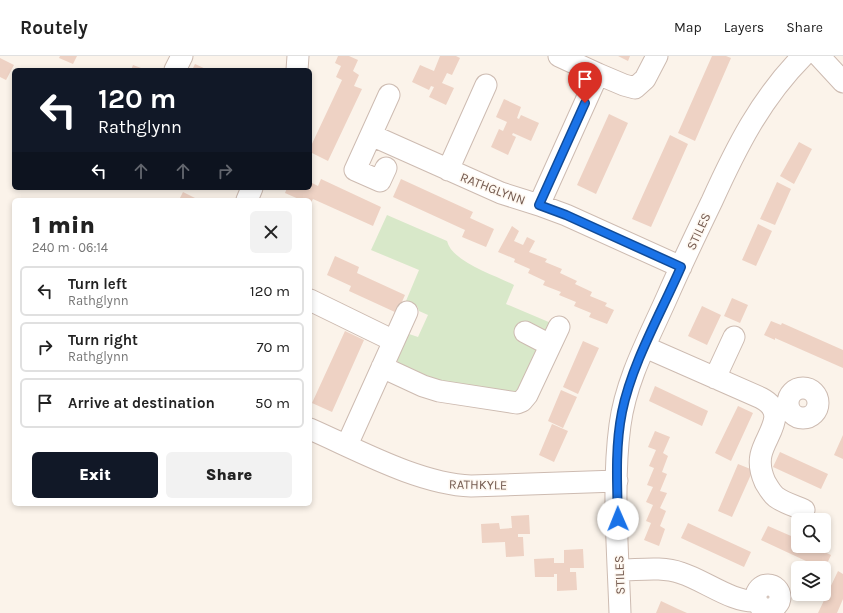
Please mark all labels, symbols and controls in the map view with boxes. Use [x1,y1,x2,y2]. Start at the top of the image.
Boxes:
text: Routely [20,17,88,39]
text: Map [674,19,702,36]
text: Layers [724,19,764,36]
text: Share [786,19,823,36]
pin [568,62,602,103]
icon: arrive [574,68,596,90]
text: 120 m [98,82,176,115]
icon: left [32,84,84,136]
text: Rathglynn [98,116,182,138]
icon: left [88,160,110,182]
icon: ahead [130,160,152,182]
icon: ahead [172,160,194,182]
icon: right [214,160,236,182]
street label: RATHGLYNN [458,169,528,208]
street label: STILES [683,210,714,252]
text: 1 min [32,211,95,239]
button: close [250,211,292,253]
text: 240 m · 06:14 [32,240,108,255]
text: Turn left [68,275,127,293]
icon: left [34,280,56,302]
text: 120 m [250,282,290,300]
text: Rathglynn [68,293,129,308]
text: Turn right [68,331,138,349]
icon: right [34,336,56,358]
text: 70 m [256,338,290,356]
text: Rathglynn [68,349,129,364]
icon: arrive [34,392,56,414]
text: Arrive at destination [68,394,215,412]
text: 50 m [255,394,290,412]
button: Exit [32,452,158,498]
button: Share [166,452,292,498]
street label: RATHKYLE [449,476,507,493]
position arrow [597,498,639,540]
map controls [791,513,831,601]
button: search [791,513,831,553]
street label: STILES [611,555,628,595]
button: layers [791,561,831,601]

